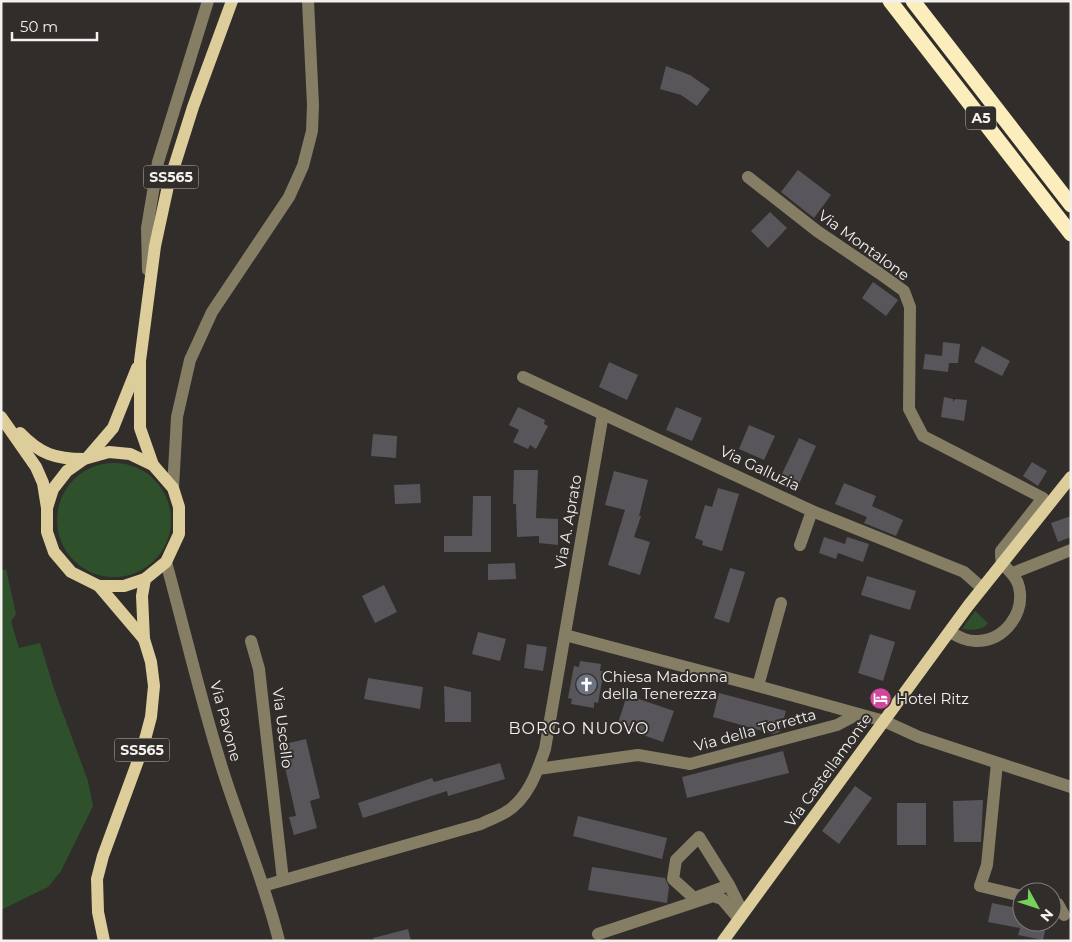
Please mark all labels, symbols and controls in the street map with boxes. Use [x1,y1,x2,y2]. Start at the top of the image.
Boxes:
scale bar [12,10,98,42]
text: 50 m [20,17,58,36]
road number: A5 [966,106,996,130]
road number: SS565 [144,166,198,188]
street label: Via Montalone [815,206,913,284]
street label: Via Galluzia [717,441,803,495]
street label: Via A. Aprato [550,473,586,571]
place label: Chiesa Madonna della Tenerezza [602,667,728,703]
church icon: Chiesa Madonna della Tenerezza [574,673,598,697]
street label: Via Pavone [206,679,246,763]
hotel icon: Hotel Ritz [868,686,892,710]
street label: Via Uscello [269,687,297,769]
place label: Hotel Ritz [896,689,969,708]
street label: Via della Torretta [692,705,818,755]
street label: Via Castellamonte [780,709,876,831]
district label: BORGO NUOVO [508,719,650,738]
road number: SS565 [114,738,170,762]
north arrow [1012,882,1062,932]
text: N [1036,905,1057,925]

